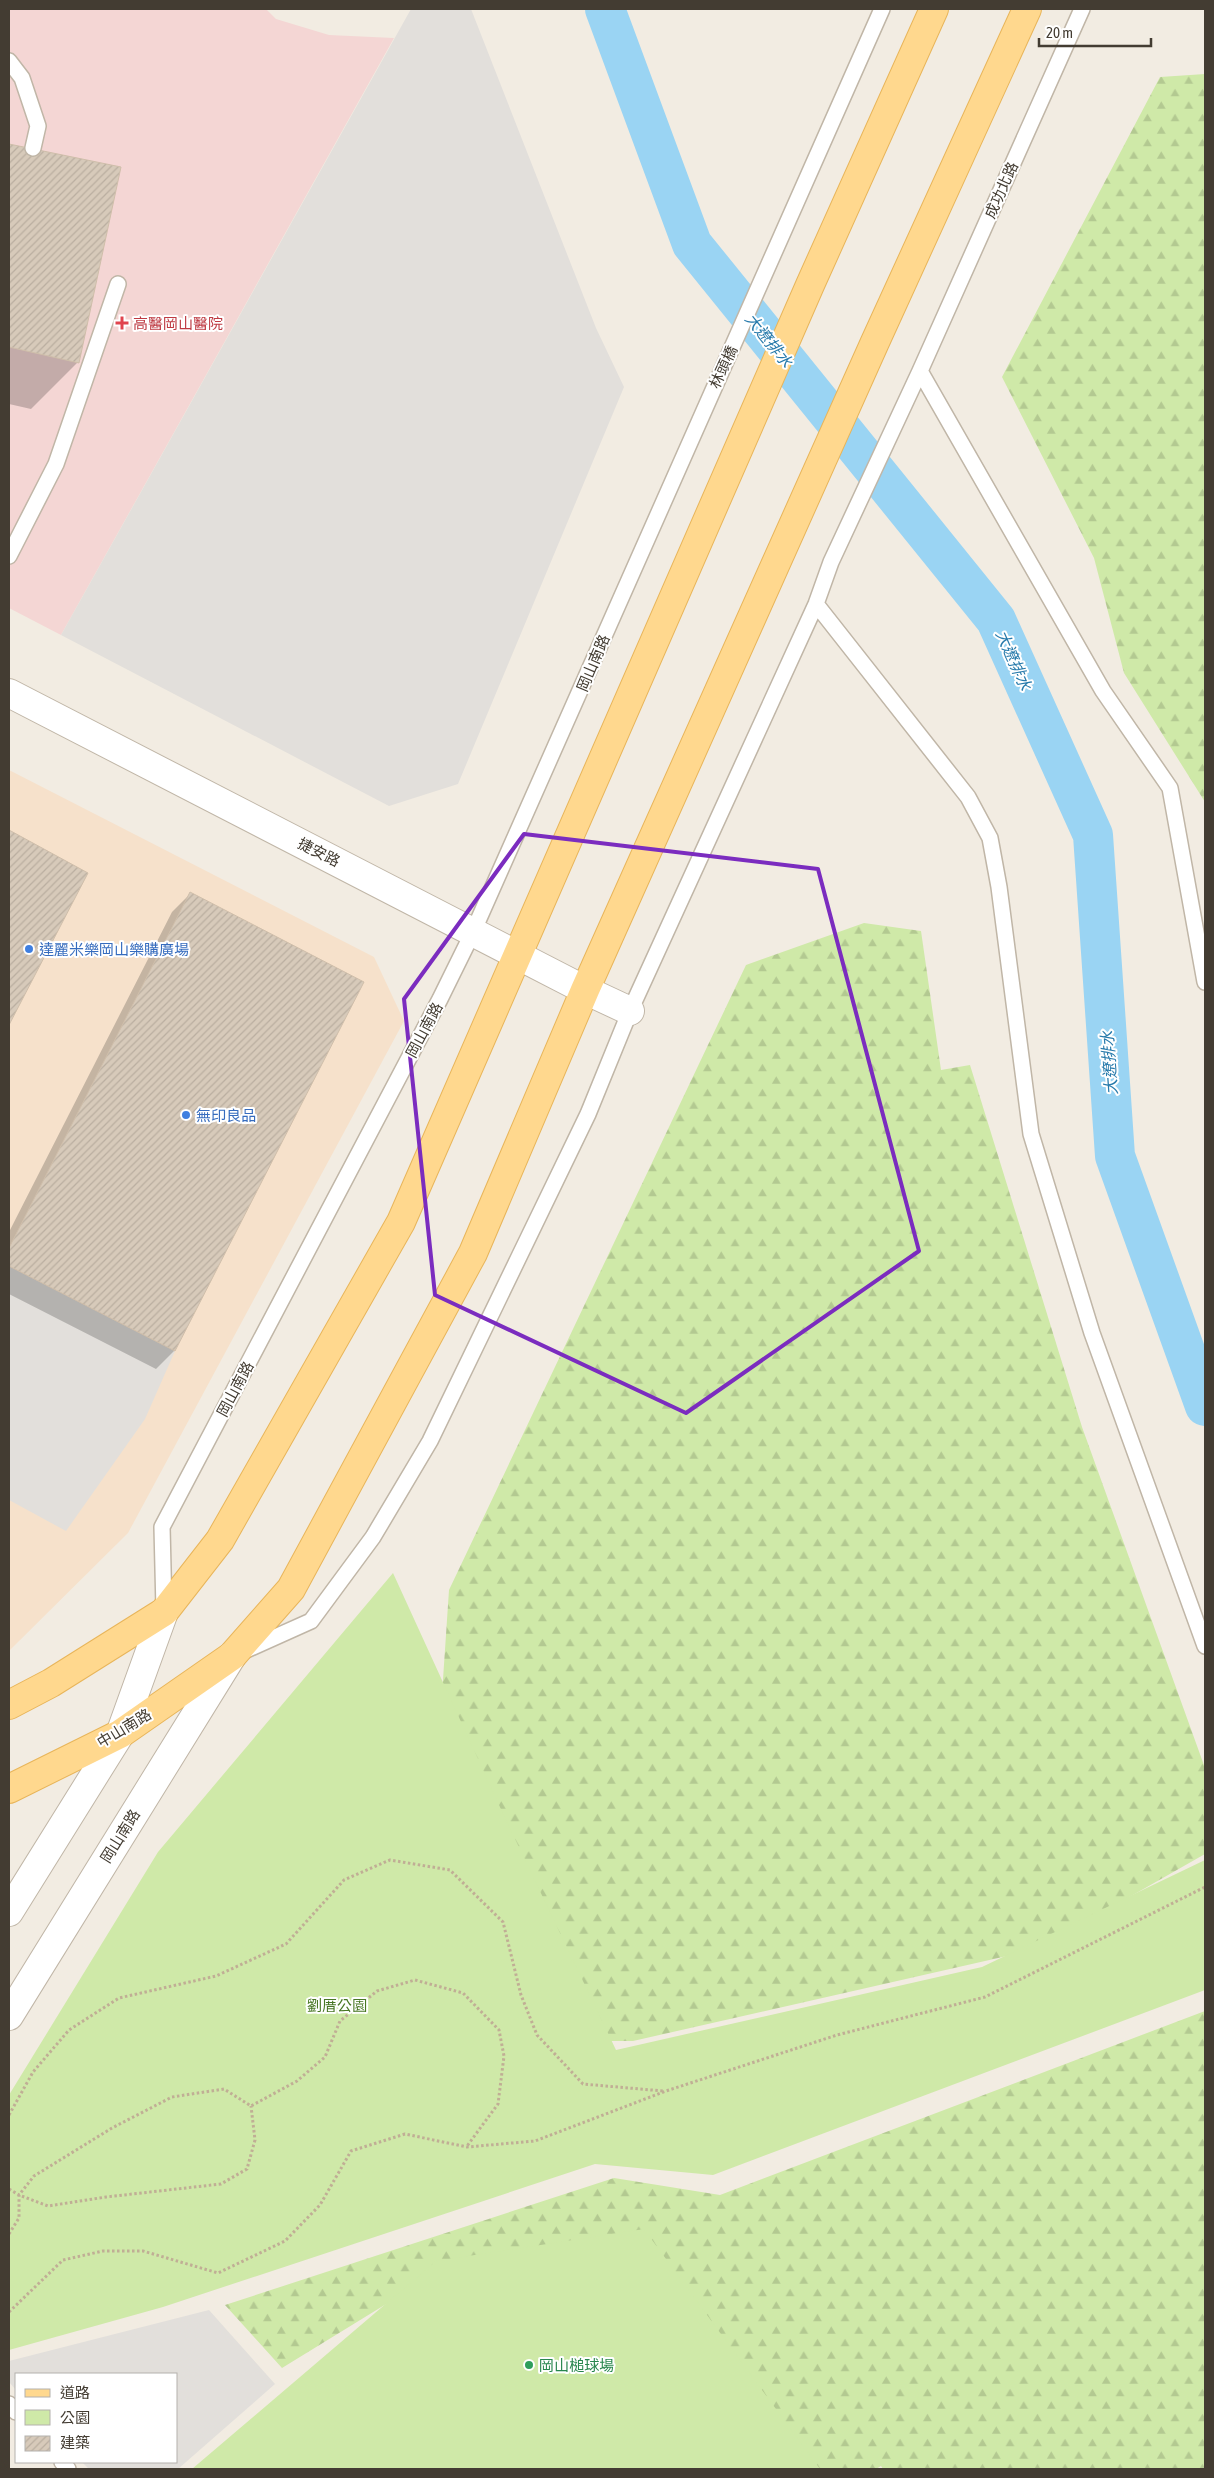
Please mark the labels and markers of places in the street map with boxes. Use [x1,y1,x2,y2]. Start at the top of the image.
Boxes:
place label: 高醫岡山醫院 [133,315,223,332]
marker: 高醫岡山醫院 [115,316,129,330]
place label: 達麗米樂岡山樂購廣場 [39,941,189,958]
marker: 達麗米樂岡山樂購廣場 [23,943,35,955]
place label: 無印良品 [196,1107,256,1124]
marker: 無印良品 [180,1109,192,1121]
place label: 岡山槌球場 [539,2357,614,2374]
marker: 岡山槌球場 [523,2359,535,2371]

